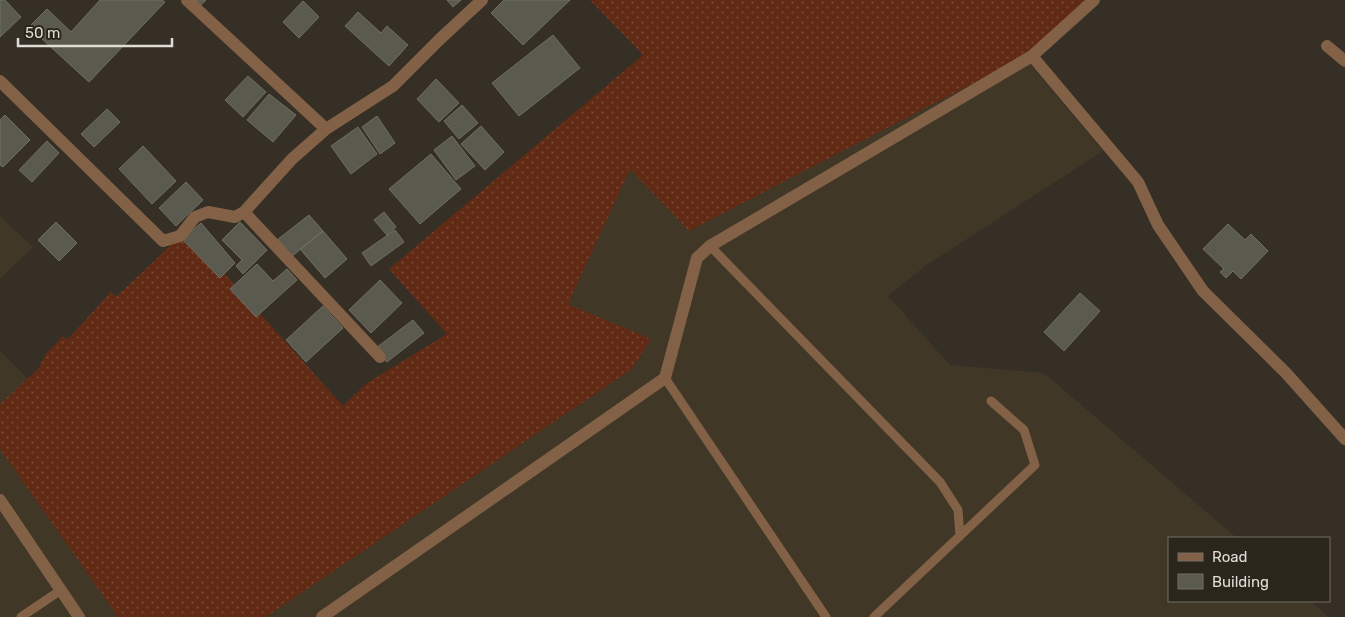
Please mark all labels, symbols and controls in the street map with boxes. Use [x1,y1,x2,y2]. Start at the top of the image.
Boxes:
scale bar [18,15,171,47]
text: 50 m [25,24,60,42]
legend [1168,537,1330,602]
text: Road [1212,548,1248,566]
text: Building [1212,573,1269,591]

